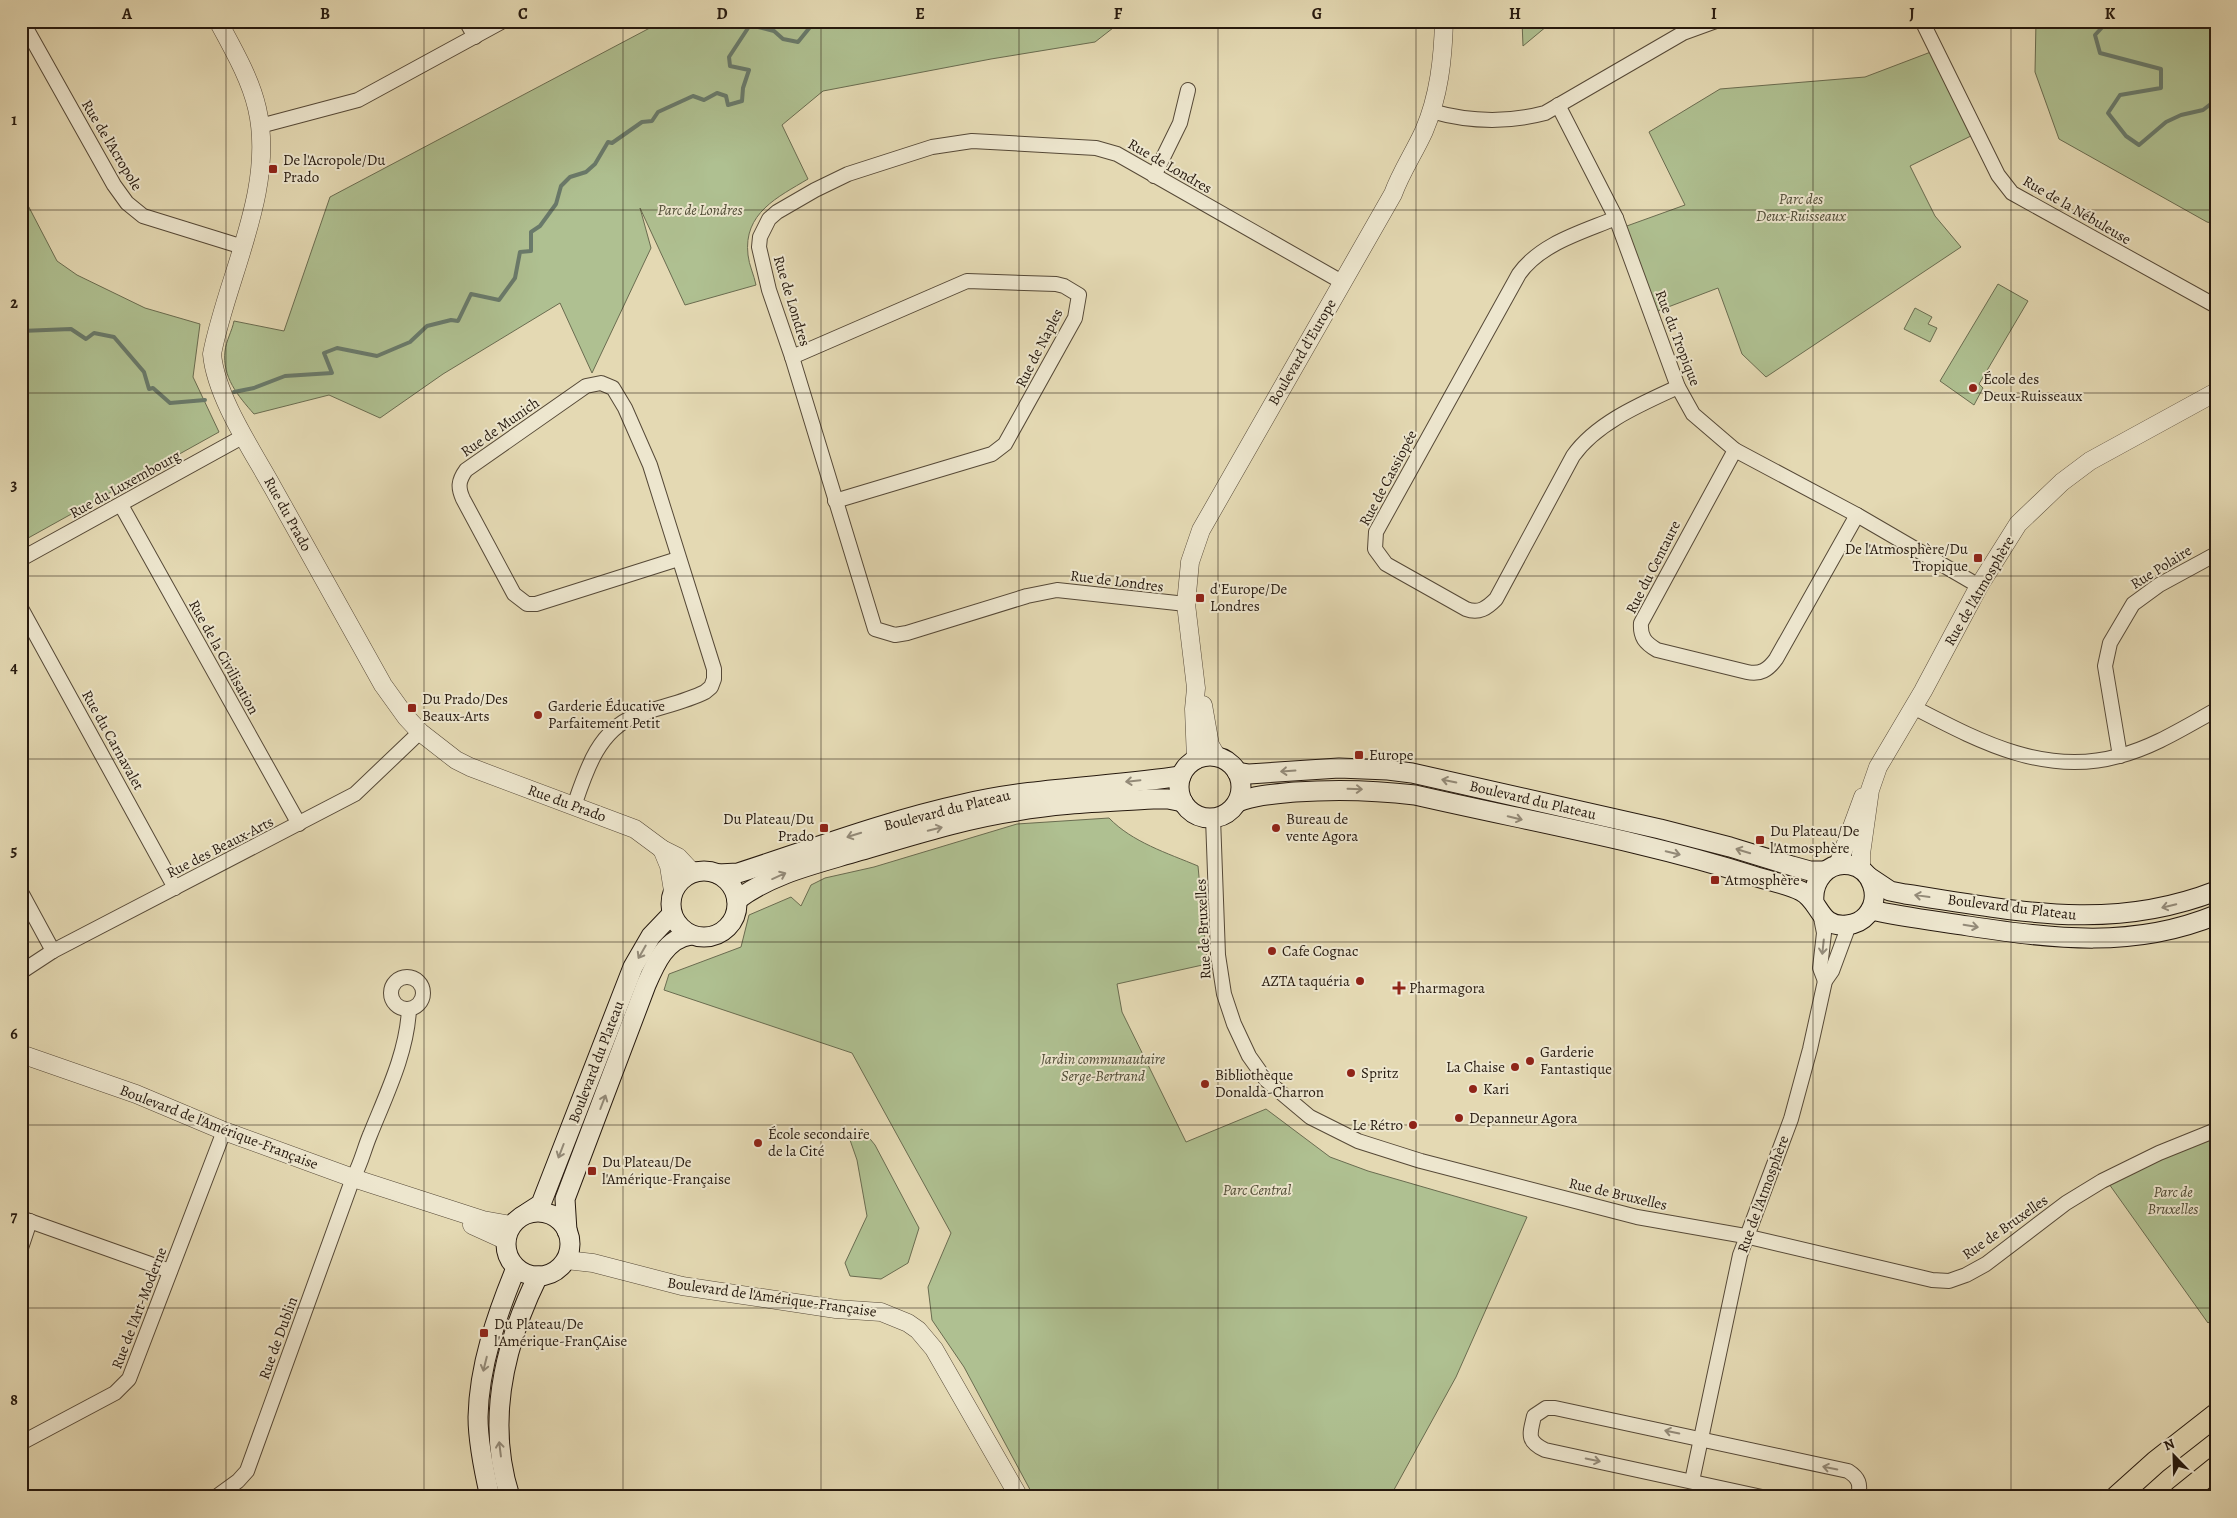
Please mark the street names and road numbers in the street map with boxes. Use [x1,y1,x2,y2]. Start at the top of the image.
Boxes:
street label: Rue de l'Acropole [77,96,147,194]
street label: Rue de Londres [1124,134,1216,198]
street label: Rue de la Nébuleuse [2019,171,2135,249]
street label: Rue de Londres [769,253,815,349]
street label: Rue du Tropique [1651,287,1706,389]
street label: Boulevard d'Europe [1263,295,1341,409]
street label: Rue de Naples [1011,305,1067,391]
street label: Rue de Munich [457,393,543,461]
street label: Rue de Cassiopée [1354,426,1422,529]
street label: Rue du Luxembourg [66,445,184,523]
street label: Rue du Prado [259,473,317,555]
street label: Rue du Centaure [1621,517,1685,617]
street label: Rue de l'Atmosphère [1939,532,2019,650]
street label: Rue Polaire [2127,540,2196,594]
street label: Rue de Londres [1069,565,1165,597]
street label: Rue de la Civilisation [184,596,264,718]
street label: Rue du Carnavalet [77,686,149,794]
street label: Boulevard du Plateau [1468,776,1599,825]
street label: Rue du Prado [525,780,609,826]
street label: Boulevard du Plateau [882,784,1013,835]
street label: Rue des Beaux-Arts [163,811,277,883]
street label: Rue de Bruxelles [1190,878,1216,980]
street label: Boulevard du Plateau [1946,889,2078,925]
street label: Boulevard du Plateau [563,997,629,1126]
street label: Boulevard de l'Amérique-Française [117,1080,321,1174]
street label: Rue de l'Atmosphère [1732,1132,1794,1256]
street label: Rue de Bruxelles [1567,1173,1669,1215]
street label: Rue de Bruxelles [1958,1190,2052,1264]
street label: Rue de l'Art-Moderne [107,1244,172,1372]
street label: Boulevard de l'Amérique-Française [666,1272,878,1322]
street label: Rue de Dublin [254,1294,302,1382]

